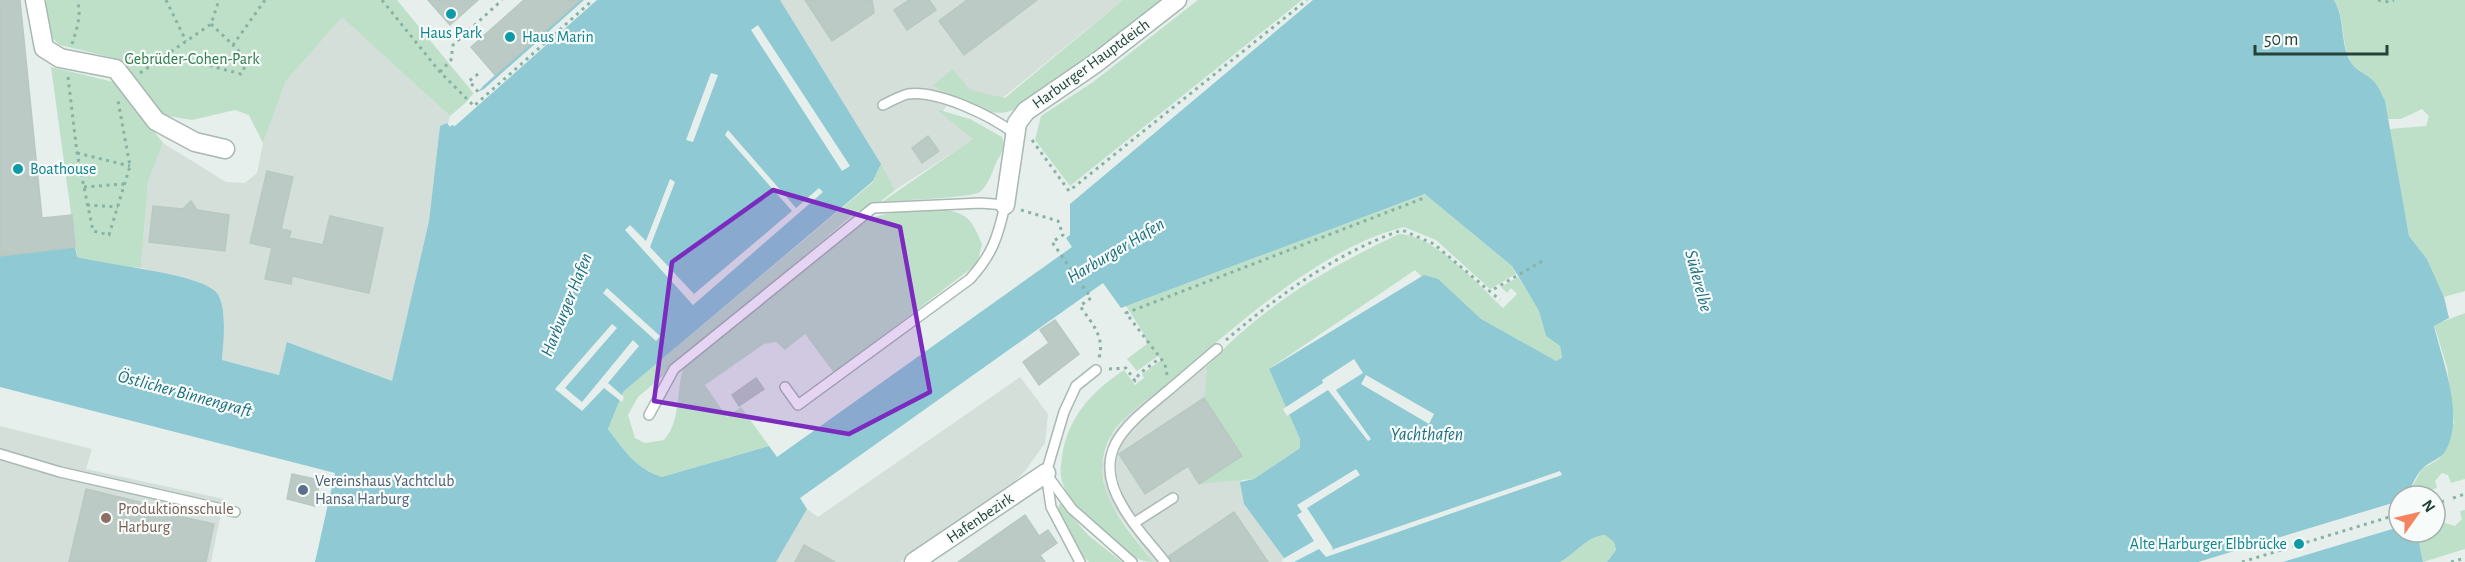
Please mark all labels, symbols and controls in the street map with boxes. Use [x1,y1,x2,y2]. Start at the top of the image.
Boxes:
marker: Haus Park [444,7,458,21]
street label: Harburger Hauptdeich [1029,16,1153,112]
scale bar [2255,18,2387,56]
place label: Haus Park [420,25,483,41]
place label: Haus Marin [522,29,594,45]
marker: Haus Marin [503,30,517,44]
text: 50 m [2264,31,2298,49]
park label: Gebrüder-Cohen-Park [124,51,260,67]
place label: Boathouse [30,161,96,177]
marker: Boathouse [11,162,25,176]
water label: Harburger Hafen [1064,215,1168,287]
water label: Süderelbe [1681,248,1715,314]
water label: Harburger Hafen [538,251,596,359]
water label: Östlicher Binnengraft [116,365,255,421]
water label: Yachthafen [1391,426,1463,444]
place label: Vereinshaus Yachtclub Hansa Harburg [315,473,454,507]
marker: Vereinshaus Yachtclub Hansa Harburg [296,483,310,497]
north arrow [2387,484,2447,544]
street label: Hafenbezirk [944,490,1017,546]
text: N [2419,497,2438,515]
place label: Produktionsschule Harburg [118,501,234,535]
marker: Produktionsschule Harburg [99,511,113,525]
place label: Alte Harburger Elbbrücke [2130,536,2287,552]
marker: Alte Harburger Elbbrücke [2292,537,2306,551]

